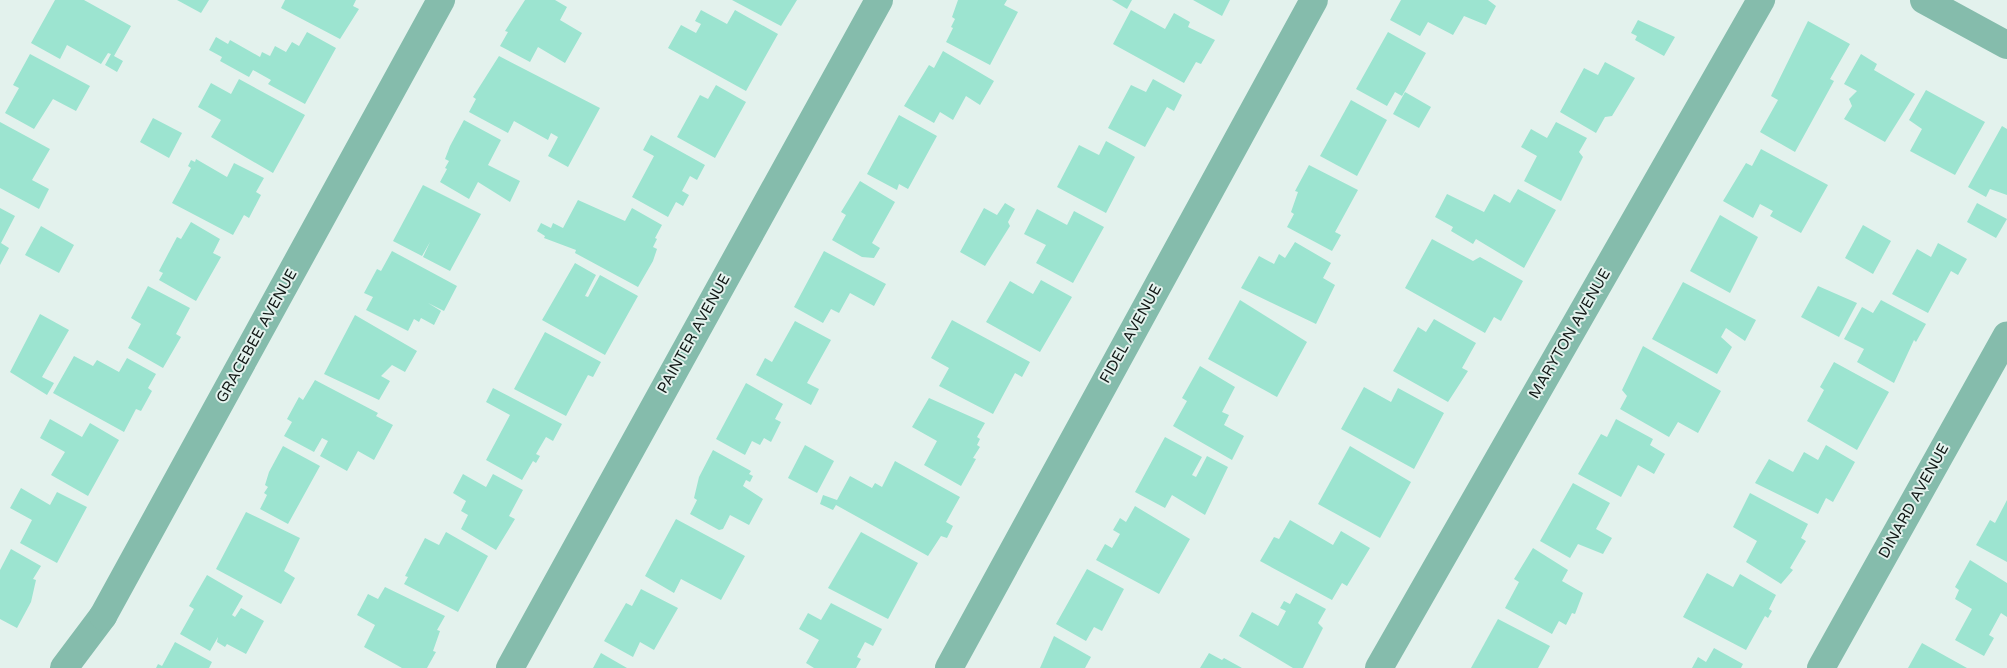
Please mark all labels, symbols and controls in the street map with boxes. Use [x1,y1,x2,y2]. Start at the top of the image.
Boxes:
street label: GRACEBEE AVENUE [213,266,301,406]
street label: MARYTON AVENUE [1525,266,1615,402]
street label: PAINTER AVENUE [654,271,734,397]
street label: FIDEL AVENUE [1096,281,1166,387]
street label: DINARD AVENUE [1875,441,1953,561]

